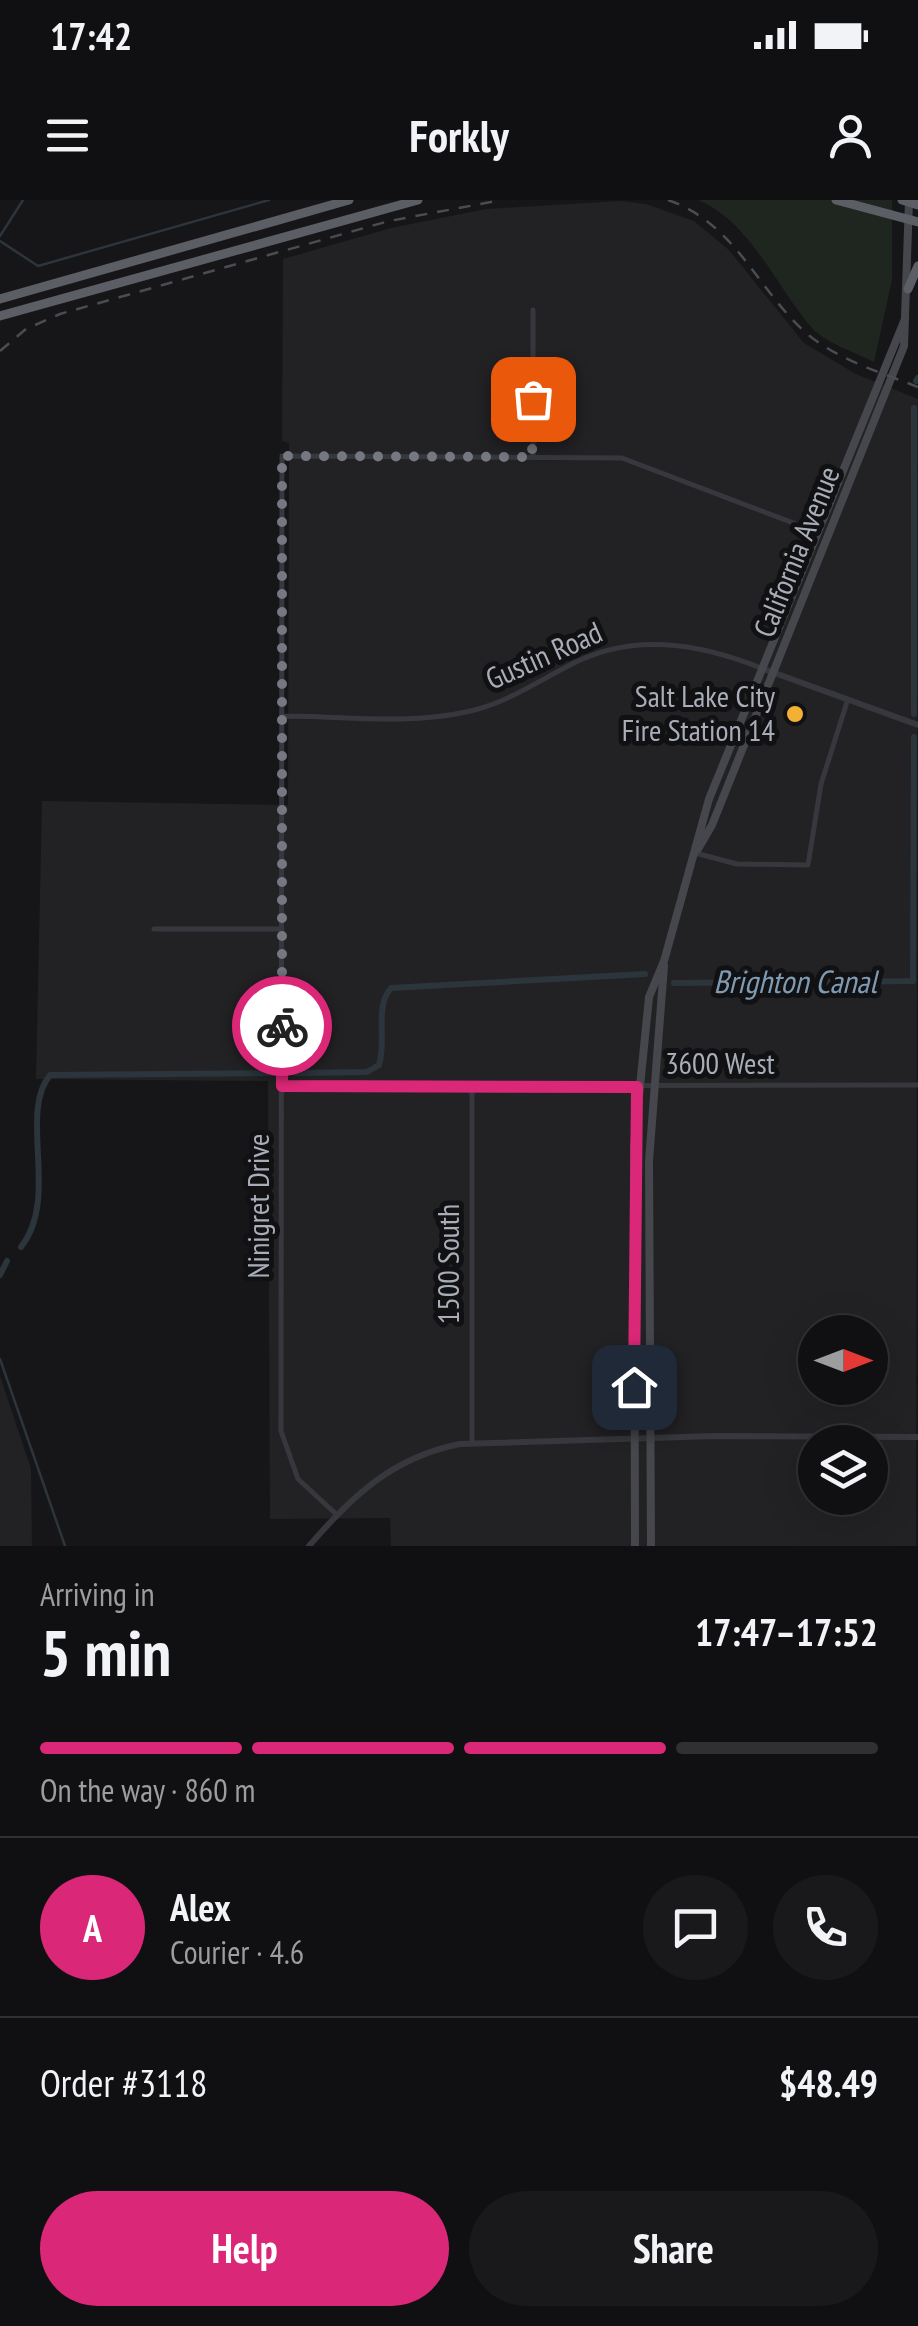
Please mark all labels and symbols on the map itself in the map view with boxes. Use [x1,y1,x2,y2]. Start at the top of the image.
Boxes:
pin [491,357,576,442]
street label: California Avenue [744,460,848,642]
street label: Gustin Road [479,612,608,698]
place label: Salt Lake City Fire Station 14 [622,676,776,749]
marker: Salt Lake City Fire Station 14 [784,703,806,725]
water label: Brighton Canal [713,960,879,1002]
courier [232,976,332,1076]
street label: 3600 West [665,1043,776,1082]
street label: Ninigret Drive [238,1133,277,1279]
street label: 1500 South [428,1204,467,1324]
north arrow [798,1315,888,1405]
pin [592,1345,677,1430]

